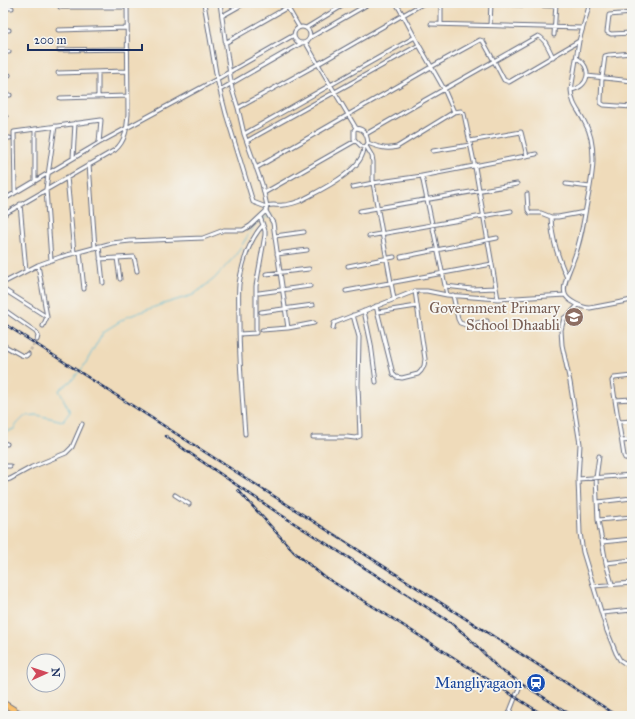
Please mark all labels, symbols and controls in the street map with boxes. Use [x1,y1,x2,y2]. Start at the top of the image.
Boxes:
scale bar [28,26,142,52]
text: 200 m [34,33,67,47]
place label: Government Primary School Dhaabli [429,299,561,334]
school or university icon: Government Primary School Dhaabli [563,306,585,328]
north arrow [26,653,66,693]
text: N [49,667,62,678]
station icon: Mangliyagaon [525,672,547,694]
place label: Mangliyagaon [435,674,522,692]

